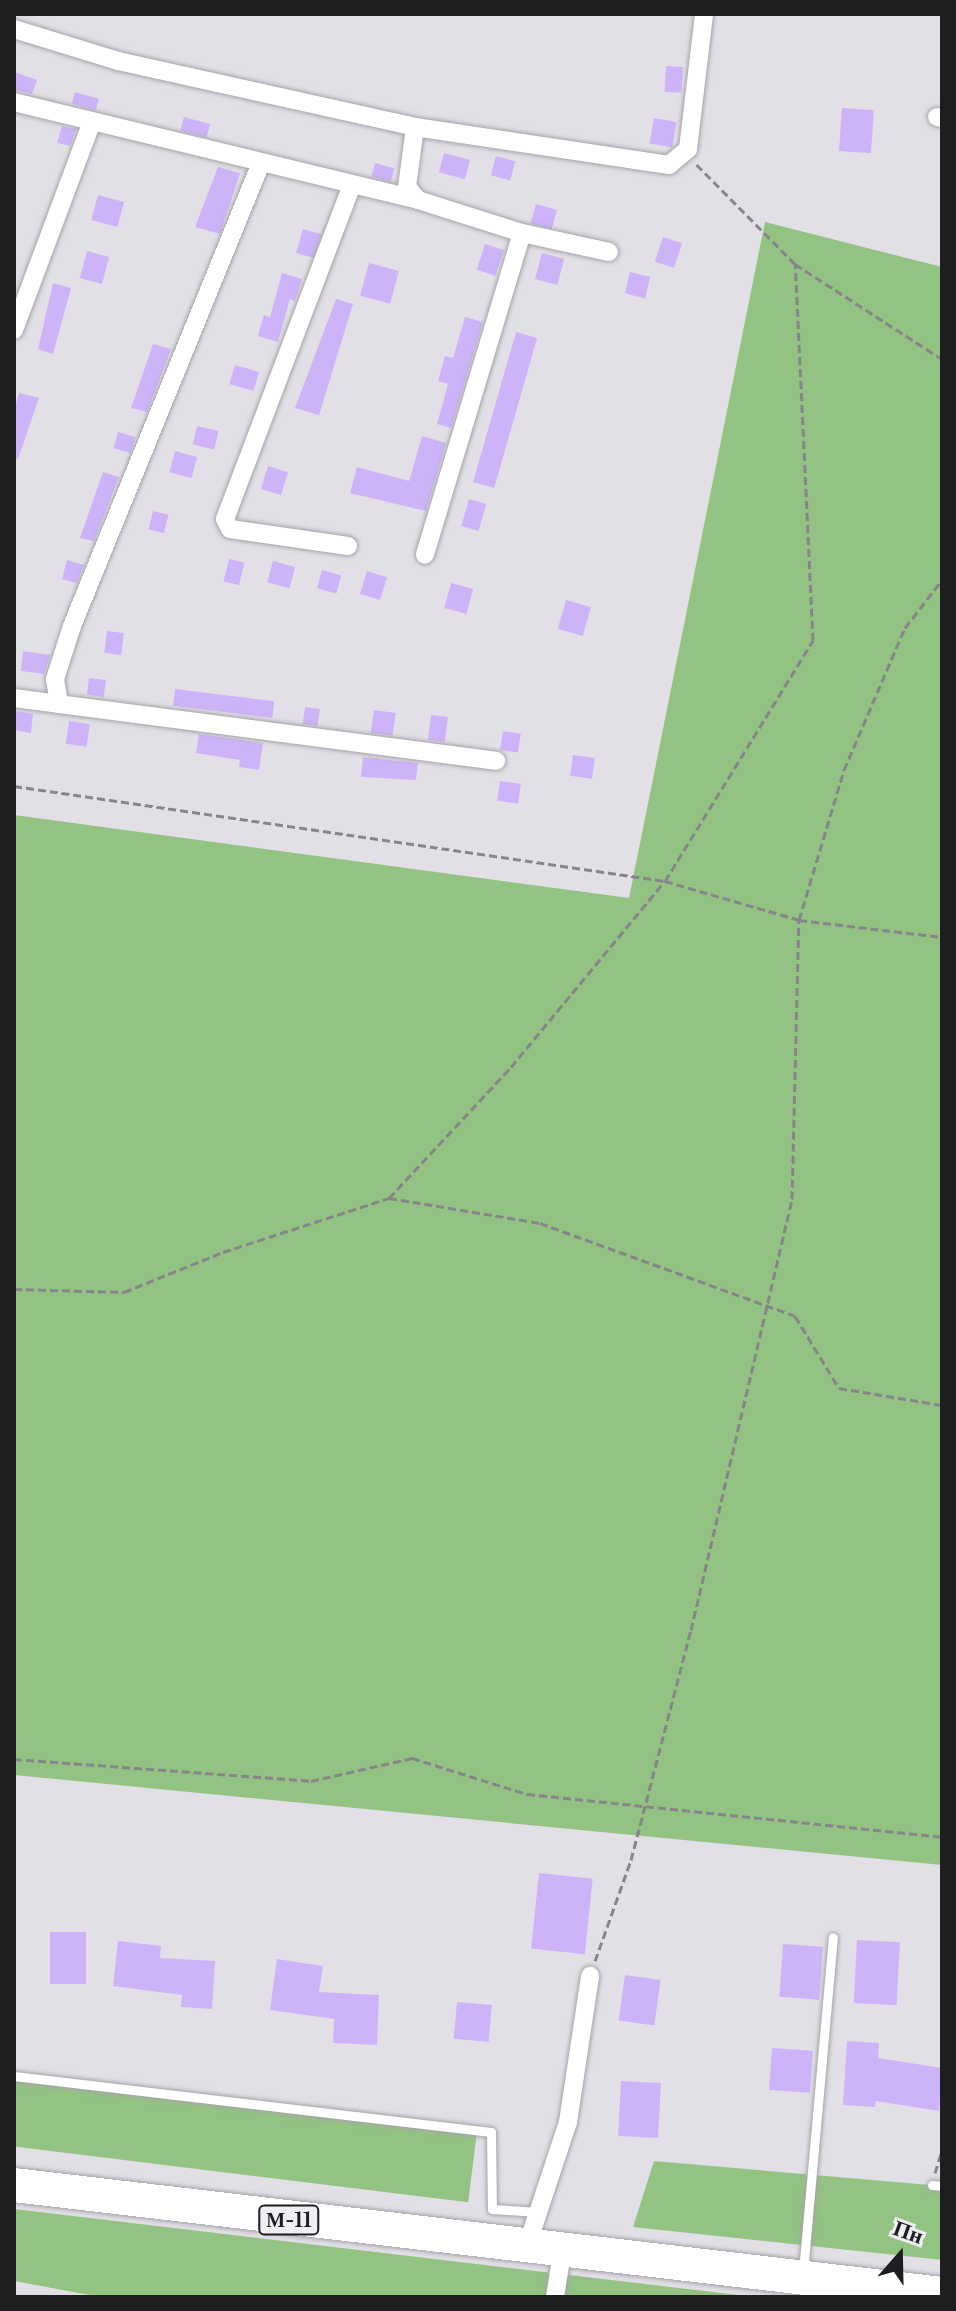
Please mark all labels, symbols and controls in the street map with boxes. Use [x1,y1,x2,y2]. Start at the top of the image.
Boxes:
road number: М-11 [257,2204,321,2236]
text: Пн [890,2214,927,2250]
north arrow [860,2215,940,2295]

